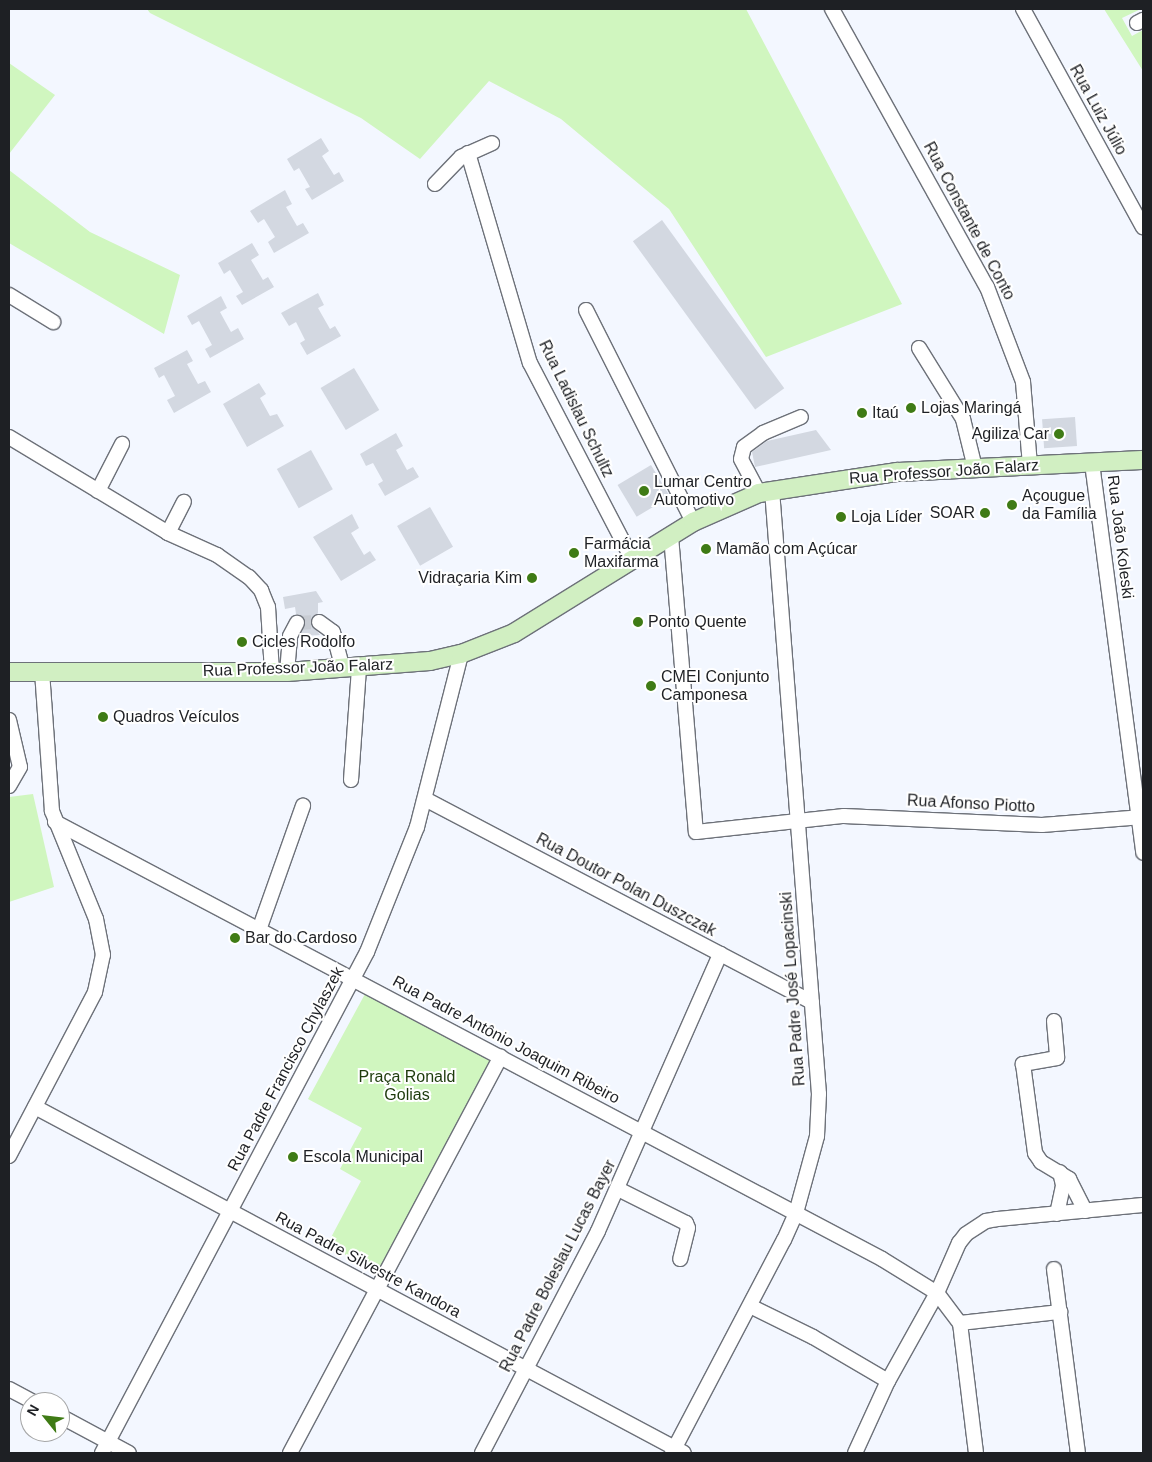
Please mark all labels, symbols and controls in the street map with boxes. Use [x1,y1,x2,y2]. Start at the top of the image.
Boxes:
street label: Rua Luiz Júlio [1065,61,1131,159]
street label: Rua Constante de Conto [919,139,1019,303]
street label: Rua Ladislau Schultz [534,337,618,481]
place label: Lojas Maringá [921,398,1021,418]
marker: Lojas Maringá [905,402,917,414]
place label: Itaú [872,403,899,423]
marker: Itaú [856,407,868,419]
place label: Agiliza Car [972,424,1049,444]
marker: Agiliza Car [1053,428,1065,440]
street label: Rua Professor João Falarz [848,456,1040,488]
place label: Lumar Centro Automotivo [654,472,752,510]
street label: Rua João Koleski [1103,474,1137,600]
marker: Lumar Centro Automotivo [638,485,650,497]
place label: Açougue da Família [1022,486,1097,524]
marker: Açougue da Família [1006,499,1018,511]
place label: SOAR [930,503,975,523]
place label: Loja Líder [851,507,922,527]
marker: SOAR [979,507,991,519]
marker: Loja Líder [835,511,847,523]
place label: Farmácia Maxifarma [584,534,659,572]
place label: Mamão com Açúcar [716,539,858,559]
marker: Mamão com Açúcar [700,543,712,555]
marker: Farmácia Maxifarma [568,547,580,559]
place label: Vidraçaria Kim [418,568,522,588]
marker: Vidraçaria Kim [526,572,538,584]
place label: Ponto Quente [648,612,747,632]
marker: Ponto Quente [632,616,644,628]
place label: Cicles Rodolfo [252,632,355,652]
marker: Cicles Rodolfo [236,636,248,648]
street label: Rua Professor João Falarz [203,655,393,681]
place label: CMEI Conjunto Camponesa [661,667,769,705]
marker: CMEI Conjunto Camponesa [645,680,657,692]
place label: Quadros Veículos [113,707,239,727]
marker: Quadros Veículos [97,711,109,723]
street label: Rua Afonso Piotto [906,791,1036,817]
street label: Rua Doutor Polan Duszczak [533,829,719,941]
street label: Rua Padre José Lopacinski [777,891,809,1087]
place label: Bar do Cardoso [245,928,357,948]
marker: Bar do Cardoso [229,932,241,944]
street label: Rua Padre Francisco Chylaszek [224,964,348,1174]
street label: Rua Padre Antônio Joaquim Ribeiro [389,972,623,1108]
park label: Praça Ronald Golias [359,1067,455,1105]
place label: Escola Municipal [303,1147,423,1167]
marker: Escola Municipal [287,1151,299,1163]
street label: Rua Padre Boleslau Lucas Bayer [496,1157,620,1375]
street label: Rua Padre Silvestre Kandora [272,1208,464,1322]
north arrow [20,1392,70,1442]
text: N [23,1402,42,1419]

